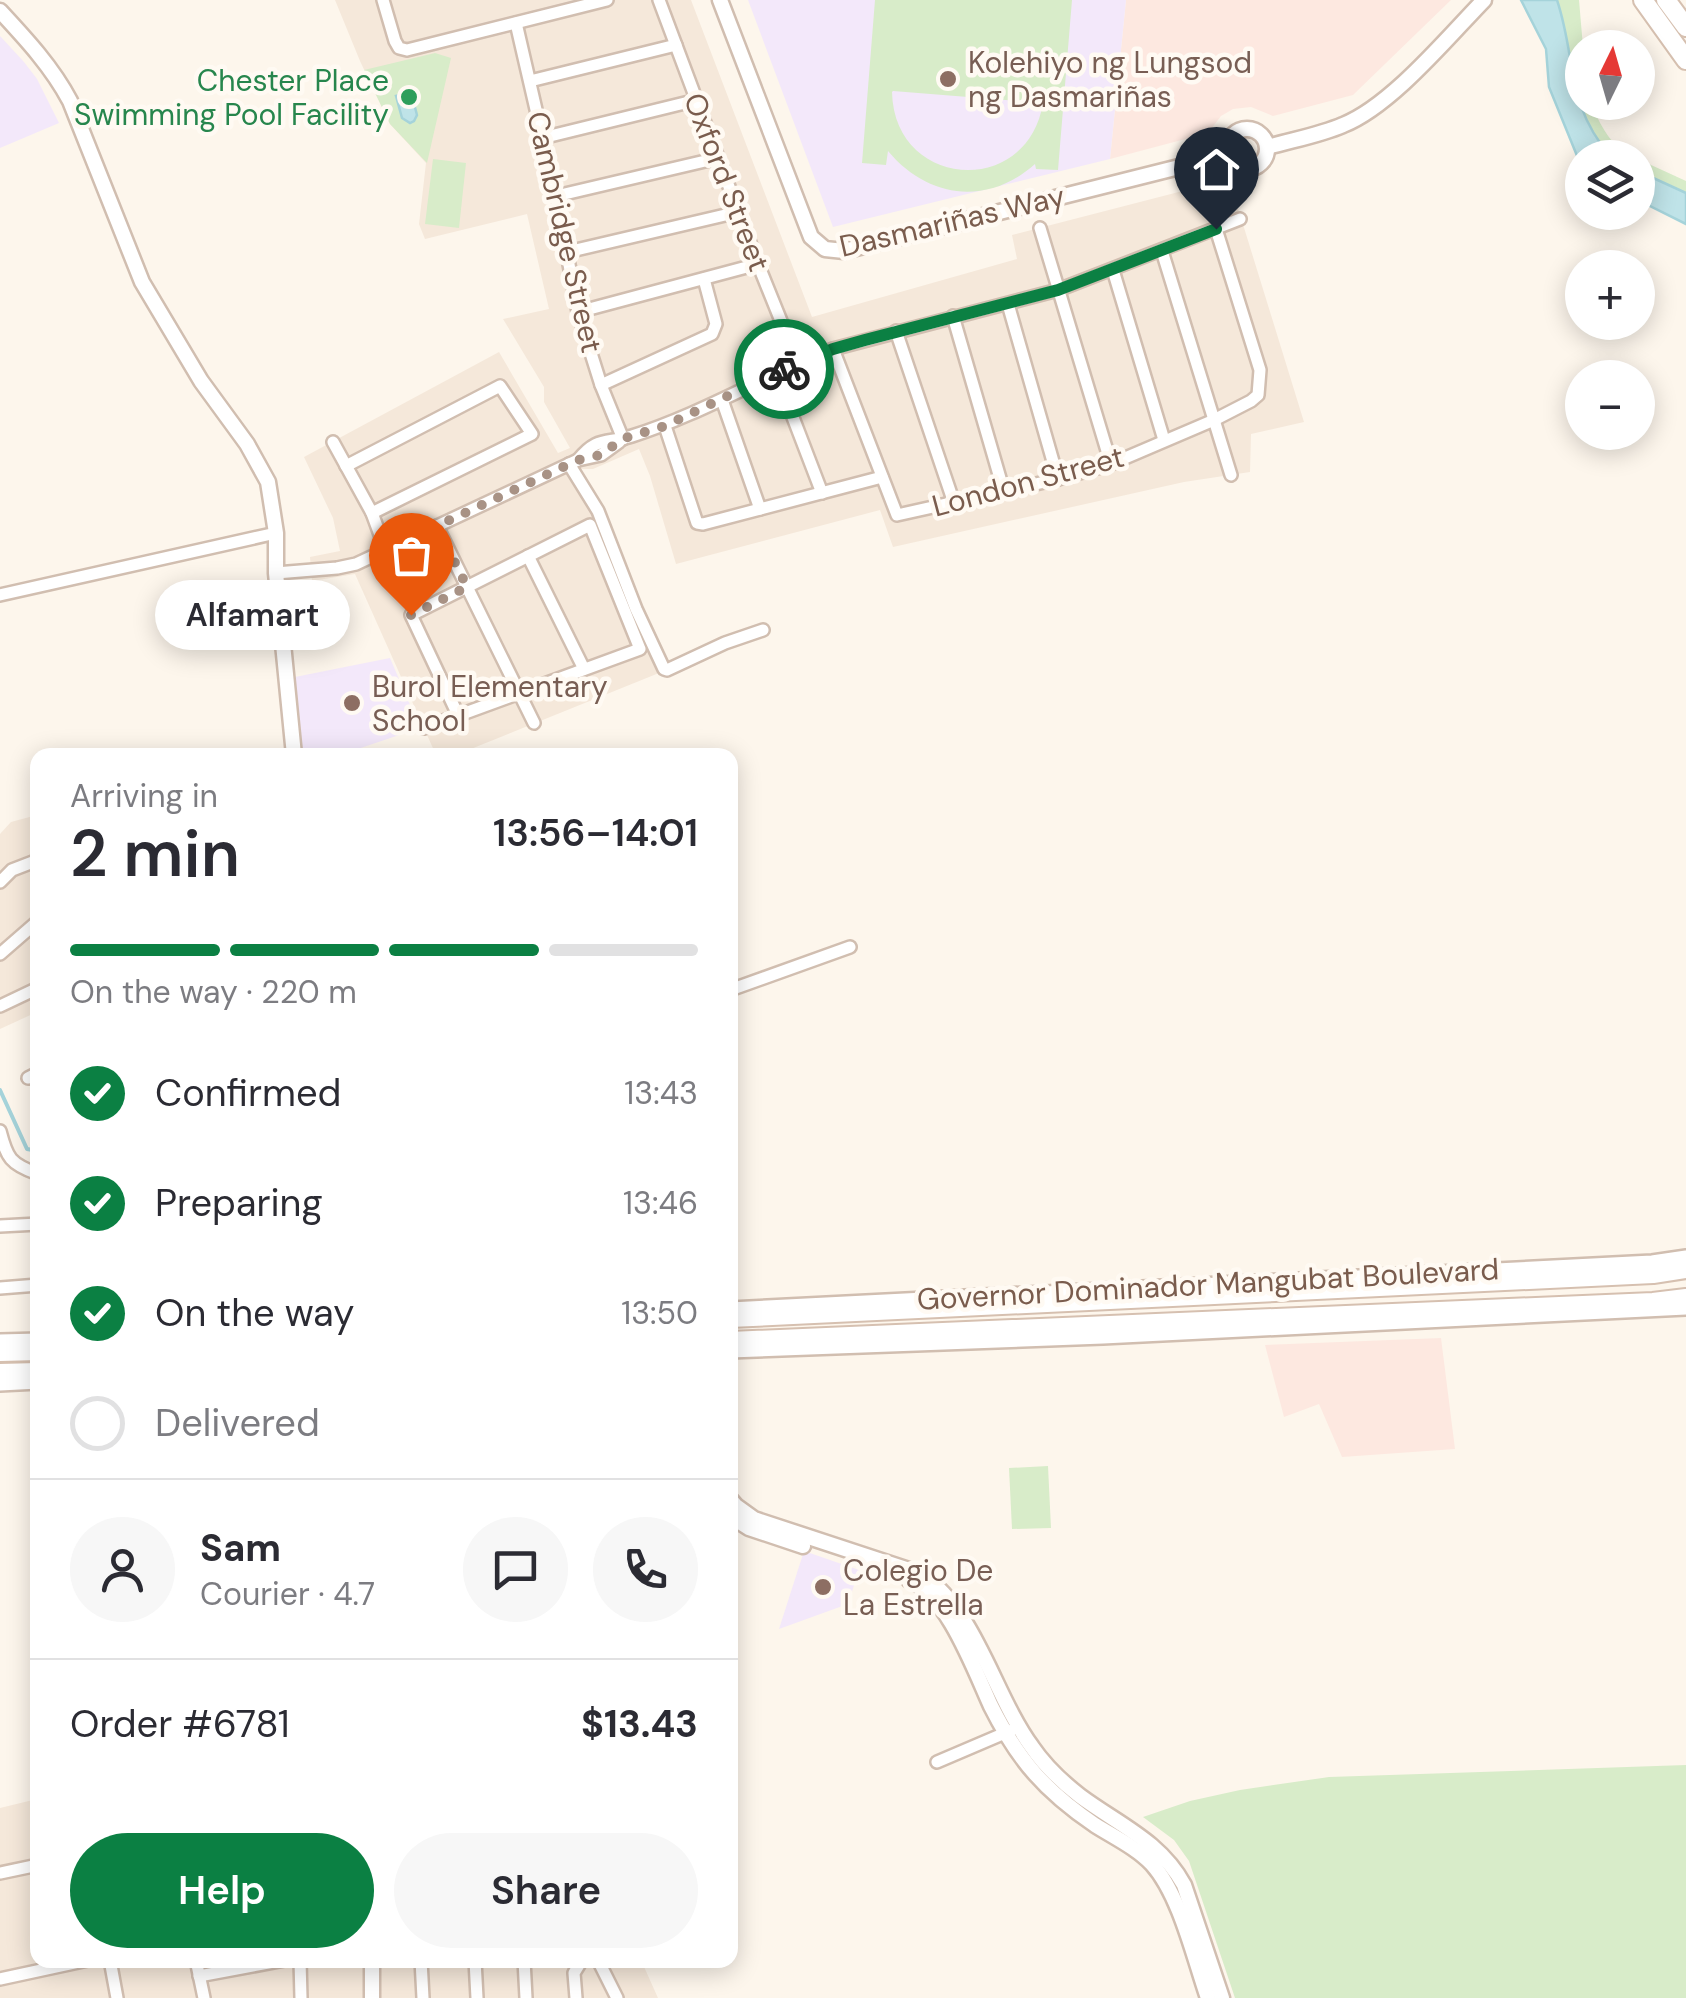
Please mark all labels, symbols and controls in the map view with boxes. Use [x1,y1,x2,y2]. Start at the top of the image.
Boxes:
north arrow [1565,30,1655,120]
map controls [1565,30,1655,450]
place label: Kolehiyo ng Lungsod ng Dasmariñas [968,43,1252,116]
place label: Chester Place Swimming Pool Facility [74,61,389,134]
marker: Kolehiyo ng Lungsod ng Dasmariñas [937,68,959,90]
marker: Chester Place Swimming Pool Facility [398,86,420,108]
street label: Oxford Street [675,87,779,277]
street label: Cambridge Street [518,107,612,357]
pin [1174,127,1259,230]
button: layers [1565,140,1655,230]
icon: home [1189,142,1244,197]
street label: Dasmariñas Way [836,176,1069,266]
button: + [1565,250,1655,340]
courier [734,319,834,419]
icon: bike [757,342,812,397]
button: − [1565,360,1655,450]
street label: London Street [928,437,1128,525]
pin [369,513,454,616]
icon: bag [384,528,439,583]
callout: Alfamart [156,580,351,650]
text: Alfamart [186,594,319,636]
place label: Burol Elementary School [372,667,608,740]
marker: Burol Elementary School [341,692,363,714]
text: Arriving in [70,775,218,817]
text: 13:56–14:01 [493,808,698,858]
text: 2 min [70,812,240,896]
text: On the way · 220 m [70,971,357,1013]
icon: check [70,1066,125,1121]
text: Confirmed [155,1068,341,1118]
text: 13:43 [624,1072,698,1114]
icon: check [70,1176,125,1231]
text: Preparing [155,1178,323,1228]
text: 13:46 [623,1182,698,1224]
street label: Governor Dominador Mangubat Boulevard [916,1249,1500,1319]
icon: check [70,1286,125,1341]
text: On the way [155,1288,354,1338]
text: 13:50 [621,1292,698,1334]
text: Delivered [155,1398,320,1448]
button: person [70,1517,175,1622]
button: chat [463,1517,568,1622]
button: phone [593,1517,698,1622]
text: Sam [200,1523,281,1573]
place label: Colegio De La Estrella [843,1551,993,1624]
text: Courier · 4.7 [200,1573,375,1615]
marker: Colegio De La Estrella [812,1576,834,1598]
text: Order #6781 [70,1699,290,1749]
text: $13.43 [581,1699,698,1749]
button: Help [70,1833,374,1948]
button: Share [394,1833,698,1948]

